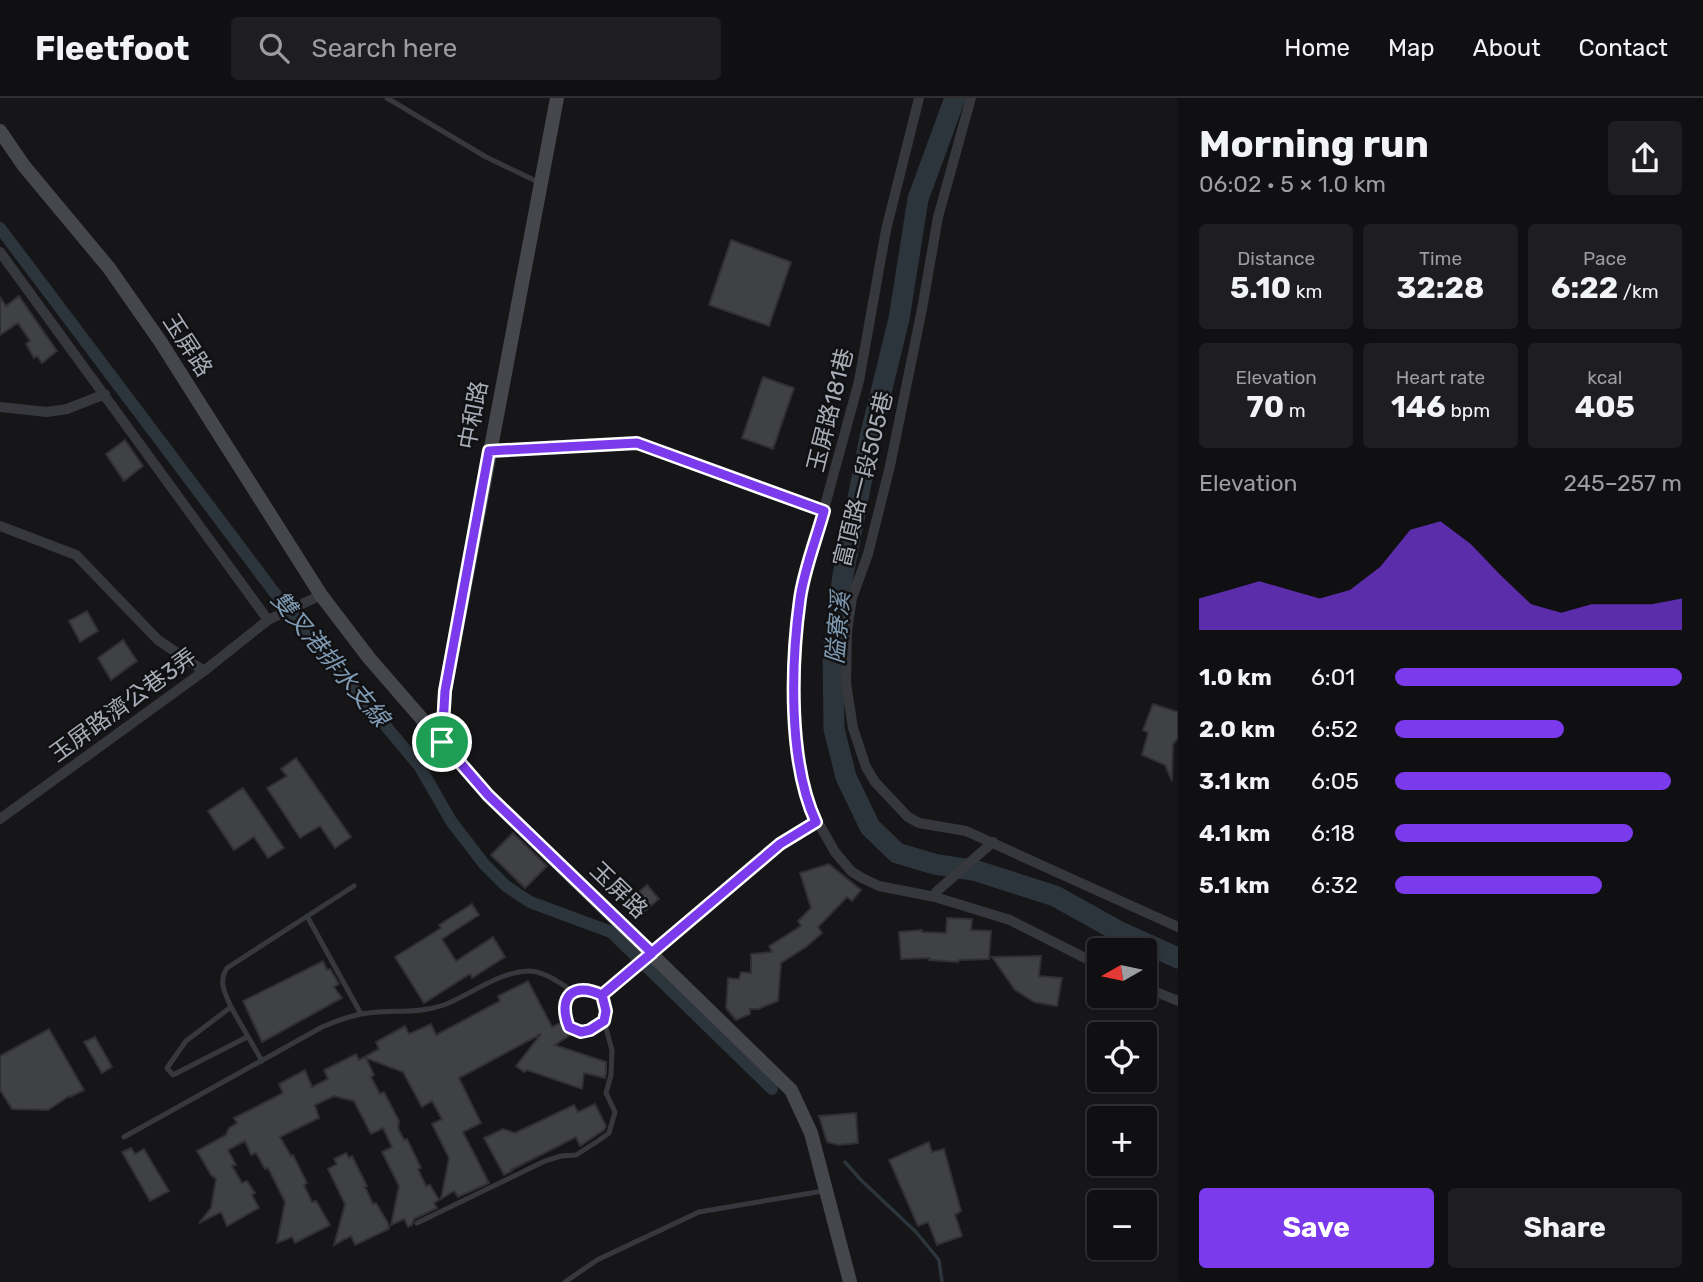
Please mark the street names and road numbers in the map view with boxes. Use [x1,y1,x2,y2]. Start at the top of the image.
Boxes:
street label: 玉屏路 [157,308,219,382]
street label: 玉屏路181巷 [801,345,859,475]
street label: 中和路 [453,378,493,452]
street label: 富頂路一段505巷 [828,388,898,570]
street label: 玉屏路濟公巷3弄 [44,642,202,768]
street label: 玉屏路 [584,856,654,924]

